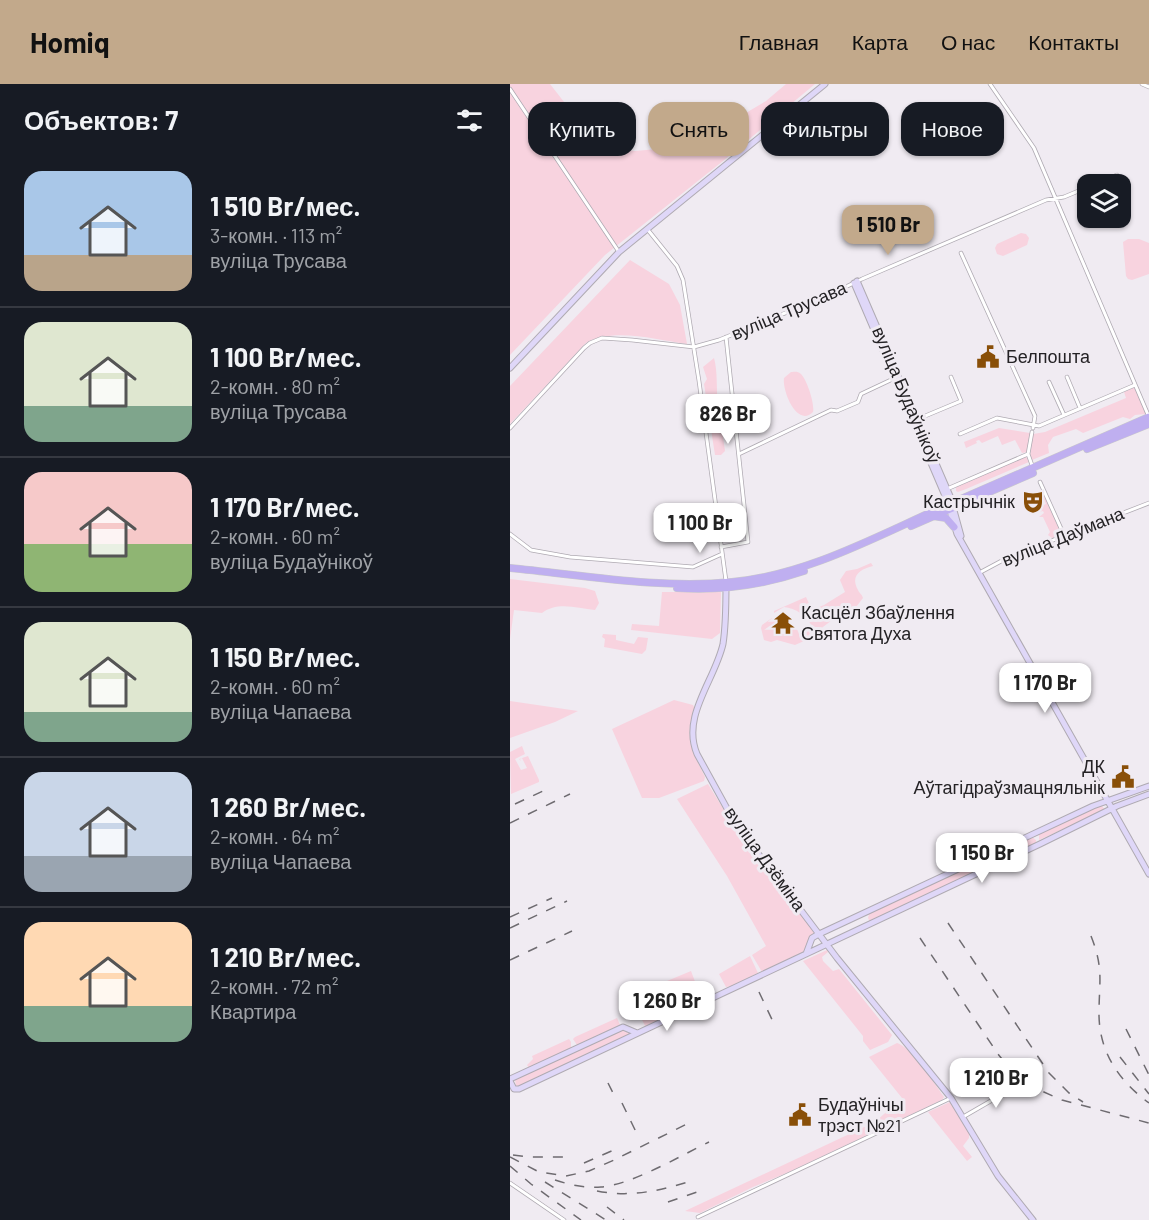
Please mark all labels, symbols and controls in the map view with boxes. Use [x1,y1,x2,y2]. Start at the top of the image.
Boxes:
text: Homiq [30,25,110,59]
text: Главная [739,29,819,54]
text: Карта [852,29,908,54]
text: О нас [941,29,995,54]
text: Контакты [1028,29,1119,54]
chip: Купить [528,102,636,156]
chip: Снять [648,102,749,156]
chip: Фильтры [761,102,889,156]
chip: Новое [901,102,1004,156]
text: Объектов: 7 [24,104,178,135]
icon: filters [453,104,486,137]
map controls [1077,174,1131,228]
button: layers [1077,174,1131,228]
text: 1 510 Br/мес. [210,190,361,221]
icon: home [72,195,144,267]
pin: 1 510 Br [826,205,950,256]
text: 1 510 Br [856,212,920,236]
text: 3-комн. · 113 m² [210,223,342,247]
text: вуліца Трусава [210,248,347,272]
street label: вуліца Трусава [728,276,851,344]
street label: вуліца Будаўнікоў [868,323,946,466]
text: 1 100 Br/мес. [210,341,362,372]
public building icon: Белпошта [975,344,1001,370]
place label: Белпошта [1006,345,1091,367]
icon: home [72,346,144,418]
text: 2-комн. · 80 m² [210,374,340,398]
pin: 826 Br [679,394,777,445]
text: вуліца Трусава [210,399,347,423]
text: 826 Br [700,401,756,425]
theatre icon: Кастрычнік [1020,489,1046,515]
place label: Кастрычнік [923,490,1015,512]
text: 1 170 Br/мес. [210,491,360,522]
icon: home [72,496,144,568]
street label: вуліца Даўмана [998,501,1128,571]
pin: 1 100 Br [638,503,762,554]
text: 1 100 Br [667,510,733,534]
text: 2-комн. · 60 m² [210,524,340,548]
text: вуліца Будаўнікоў [210,549,373,573]
place label: Касцёл Збаўлення Святога Духа [801,601,955,644]
temple icon: Касцёл Збаўлення Святога Духа [770,610,796,636]
text: 1 150 Br/мес. [210,641,361,672]
icon: home [72,646,144,718]
pin: 1 170 Br [983,663,1107,714]
text: 1 170 Br [1013,670,1077,694]
text: 2-комн. · 60 m² [210,674,340,698]
text: вуліца Чапаева [210,699,352,723]
place label: ДК Аўтагідраўзмацняльнік [914,755,1106,798]
public building icon: ДК Аўтагідраўзмацняльнік [1110,764,1136,790]
text: 1 260 Br/мес. [210,791,366,822]
icon: home [72,796,144,868]
street label: вуліца Дзёміна [721,802,812,916]
text: 2-комн. · 64 m² [210,824,340,848]
pin: 1 150 Br [920,833,1044,884]
text: 1 150 Br [950,840,1014,864]
text: вуліца Чапаева [210,849,352,873]
text: 1 210 Br/мес. [210,941,361,972]
icon: home [72,946,144,1018]
text: 2-комн. · 72 m² [210,974,339,998]
pin: 1 260 Br [605,981,729,1032]
text: 1 260 Br [633,988,701,1012]
text: Квартира [210,999,296,1023]
pin: 1 210 Br [934,1058,1058,1109]
text: 1 210 Br [964,1065,1028,1089]
place label: Будаўнічы трэст №21 [818,1093,904,1136]
public building icon: Будаўнічы трэст №21 [787,1102,813,1128]

